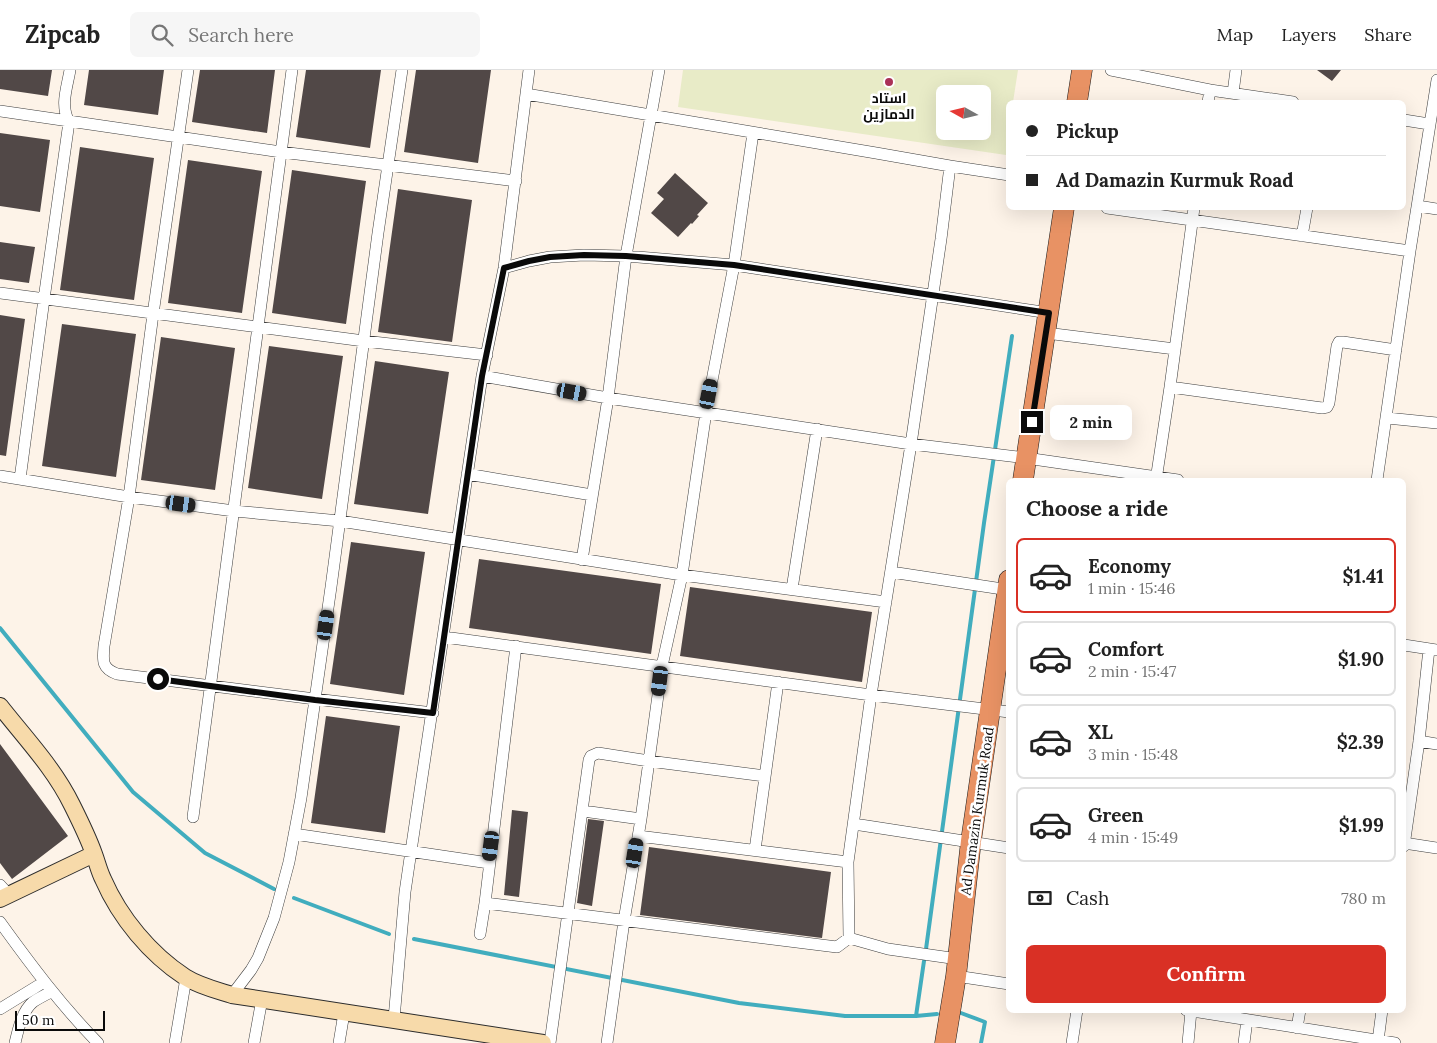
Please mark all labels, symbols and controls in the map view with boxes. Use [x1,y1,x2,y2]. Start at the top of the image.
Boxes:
search box [130,12,480,57]
text: Zipcab [25,19,100,50]
icon: search [148,21,176,49]
text: Search here [188,23,294,47]
text: Map [1217,23,1253,46]
text: Layers [1281,23,1336,46]
text: Share [1364,23,1412,46]
marker: استاد الدمازين [883,76,895,88]
north arrow [936,85,991,140]
map controls [936,85,991,140]
place label: استاد الدمازين [863,89,915,123]
text: Pickup [1056,119,1119,143]
text: Ad Damazin Kurmuk Road [1056,168,1294,192]
car [698,378,719,410]
car [555,382,588,402]
callout: 2 min [1050,404,1132,440]
route end [1021,411,1043,433]
text: 2 min [1070,412,1112,432]
car [165,494,196,514]
text: Choose a ride [1026,494,1168,522]
icon: car [1028,553,1073,598]
text: Economy [1088,554,1171,578]
text: $1.41 [1343,564,1384,588]
text: 1 min · 15:46 [1088,578,1175,598]
car [316,609,335,641]
icon: car [1028,636,1073,681]
text: Comfort [1088,637,1164,661]
text: $1.90 [1338,647,1384,671]
text: 2 min · 15:47 [1088,661,1176,681]
car [650,665,669,697]
route start [147,668,169,690]
icon: car [1028,719,1073,764]
text: XL [1088,720,1113,744]
street label: Ad Damazin Kurmuk Road [956,726,998,897]
text: $2.39 [1337,730,1384,754]
text: 3 min · 15:48 [1088,744,1178,764]
icon: car [1028,802,1073,847]
text: Green [1088,803,1144,827]
text: $1.99 [1339,813,1384,837]
text: 4 min · 15:49 [1088,827,1178,847]
car [481,830,500,862]
car [625,837,644,869]
icon: cash [1026,884,1054,912]
text: Cash [1066,886,1109,910]
text: 780 m [1341,888,1386,908]
button: Confirm [1026,945,1386,1003]
scale bar [15,1008,105,1031]
text: 50 m [22,1011,55,1029]

